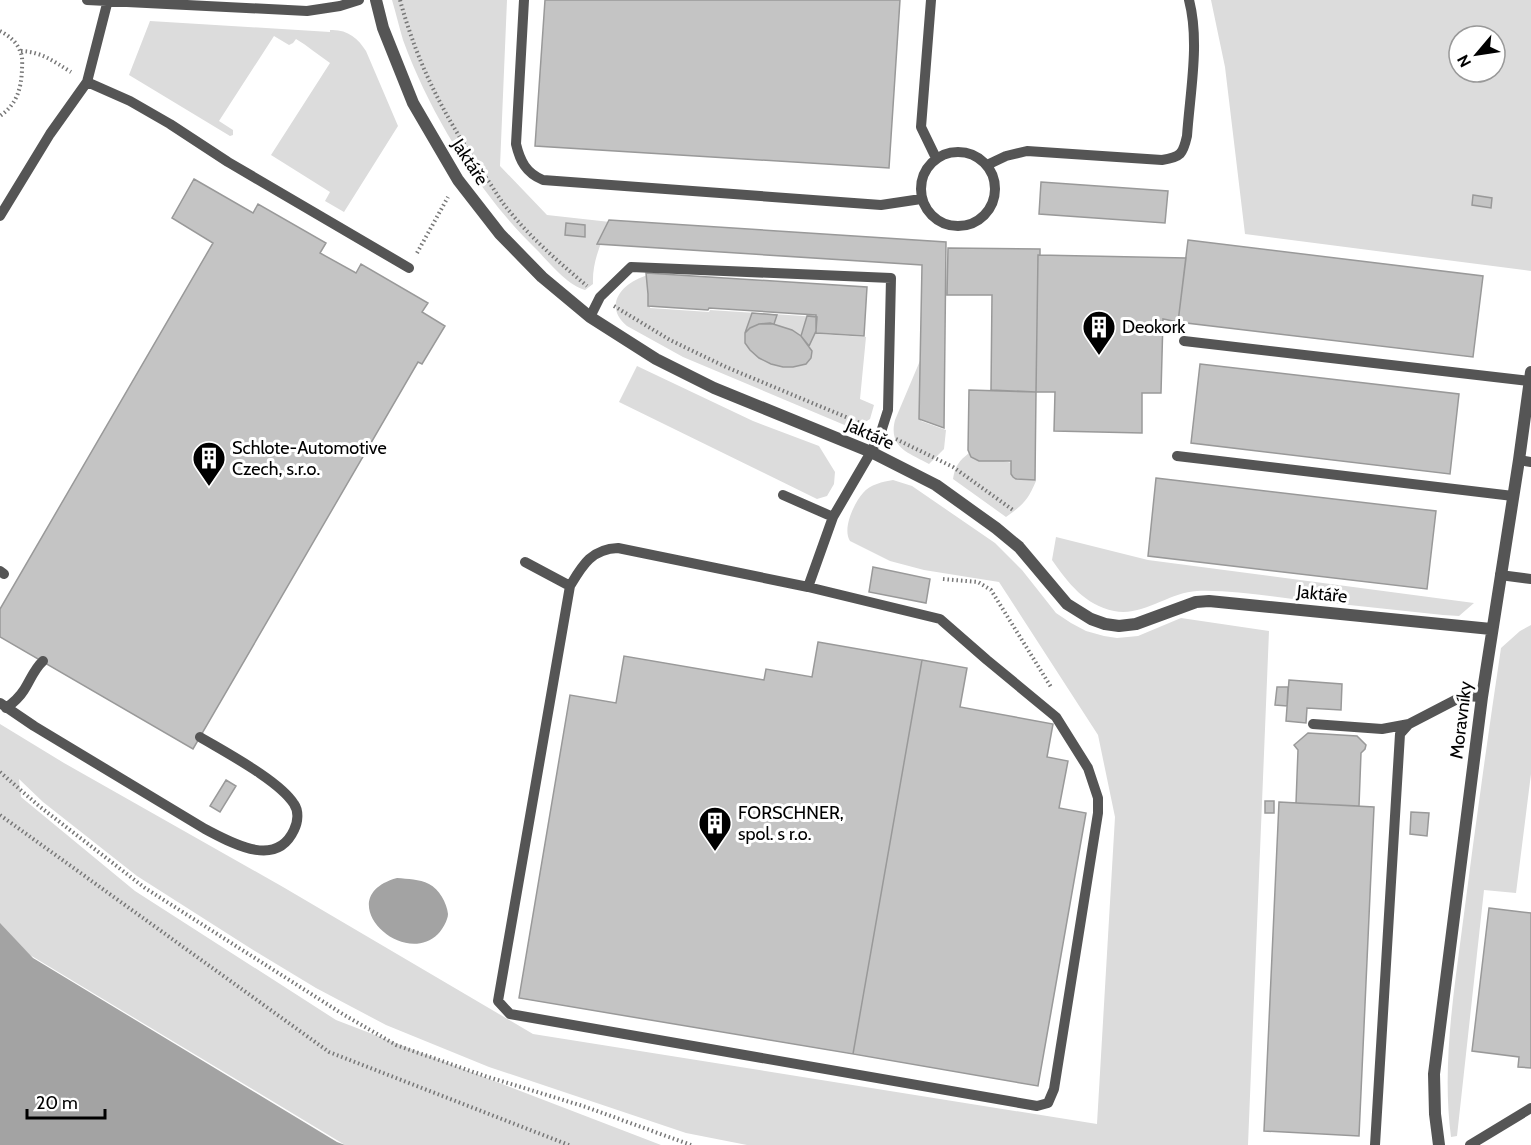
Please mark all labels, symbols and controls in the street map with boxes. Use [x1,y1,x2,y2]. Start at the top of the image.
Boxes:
north arrow [1447,24,1507,84]
text: N [1453,51,1475,71]
street label: Jaktáře [446,134,493,189]
building icon: Deokork [1081,309,1117,356]
place label: Deokork [1122,316,1186,338]
street label: Jaktáře [841,413,898,454]
place label: Schlote-Automotive Czech, s.r.o. [232,437,387,480]
building icon: Schlote-Automotive Czech, s.r.o. [191,440,227,487]
street label: Jaktáře [1295,580,1348,608]
street label: Moravníky [1445,680,1477,760]
place label: FORSCHNER, spol. s r.o. [738,802,844,845]
building icon: FORSCHNER, spol. s r.o. [697,805,733,852]
scale bar [27,1082,105,1120]
text: 20 m [36,1092,78,1114]

